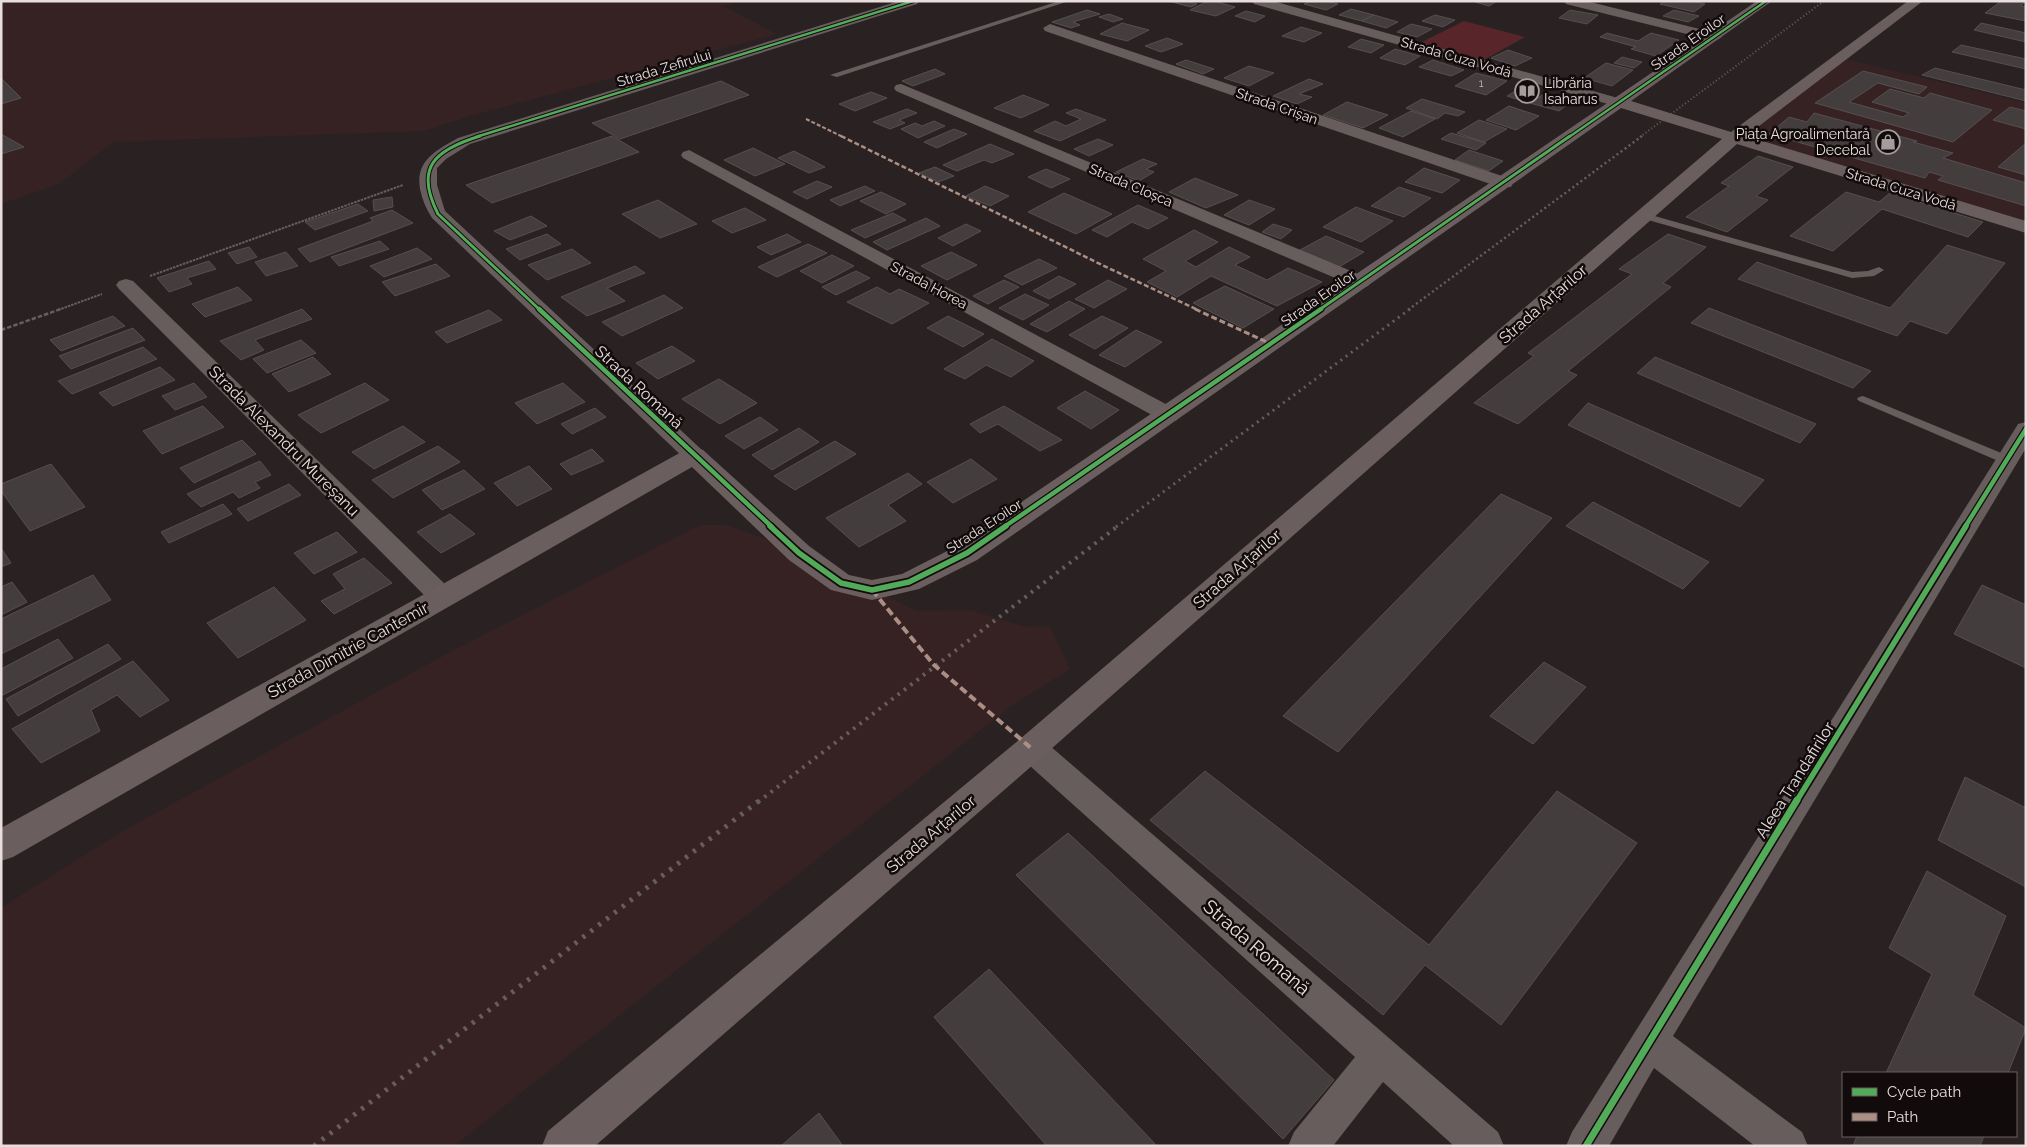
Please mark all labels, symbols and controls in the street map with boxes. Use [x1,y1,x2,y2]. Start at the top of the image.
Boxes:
street label: Strada Eroilor [1648,10,1728,74]
street label: Strada Cuza Vodă [1399,34,1513,80]
street label: Strada Zefirului [615,46,713,90]
place label: Librăria Isaharus [1544,75,1598,107]
house number: 1 [1479,77,1484,90]
library icon: Librăria Isaharus [1514,78,1540,104]
street label: Strada Crișan [1234,84,1320,128]
place label: Piața Agroalimentară Decebal [1736,126,1870,158]
shop icon: Piața Agroalimentară Decebal [1875,129,1901,155]
street label: Strada Cloșca [1087,160,1175,210]
street label: Strada Cuza Vodă [1844,165,1958,213]
street label: Strada Horea [888,258,970,312]
street label: Strada Arțarilor [1495,260,1591,347]
street label: Strada Eroilor [1278,266,1358,330]
street label: Strada Romană [591,341,687,433]
street label: Strada Alexandru Mureșanu [205,362,363,520]
street label: Strada Eroilor [943,496,1025,556]
street label: Strada Arțarilor [1189,525,1285,612]
street label: Strada Dimitrie Cantemir [265,598,432,702]
street label: Aleea Trandafirilor [1752,718,1839,842]
street label: Strada Arțarilor [883,791,980,877]
street label: Strada Romană [1199,895,1315,999]
legend [1842,1072,2017,1137]
text: Cycle path [1887,1083,1961,1101]
text: Path [1887,1108,1918,1126]

